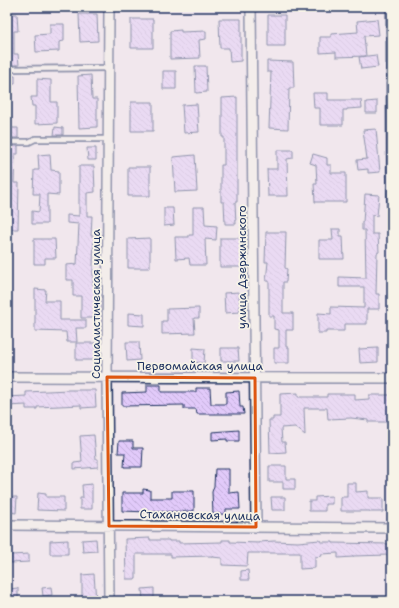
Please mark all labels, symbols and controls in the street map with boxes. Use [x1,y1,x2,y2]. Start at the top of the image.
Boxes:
street label: улица Дзержинского [234,205,250,329]
street label: Социалистическая улица [88,228,104,379]
street label: Первомайская улица [137,358,264,374]
street label: Стахановская улица [140,506,261,524]

